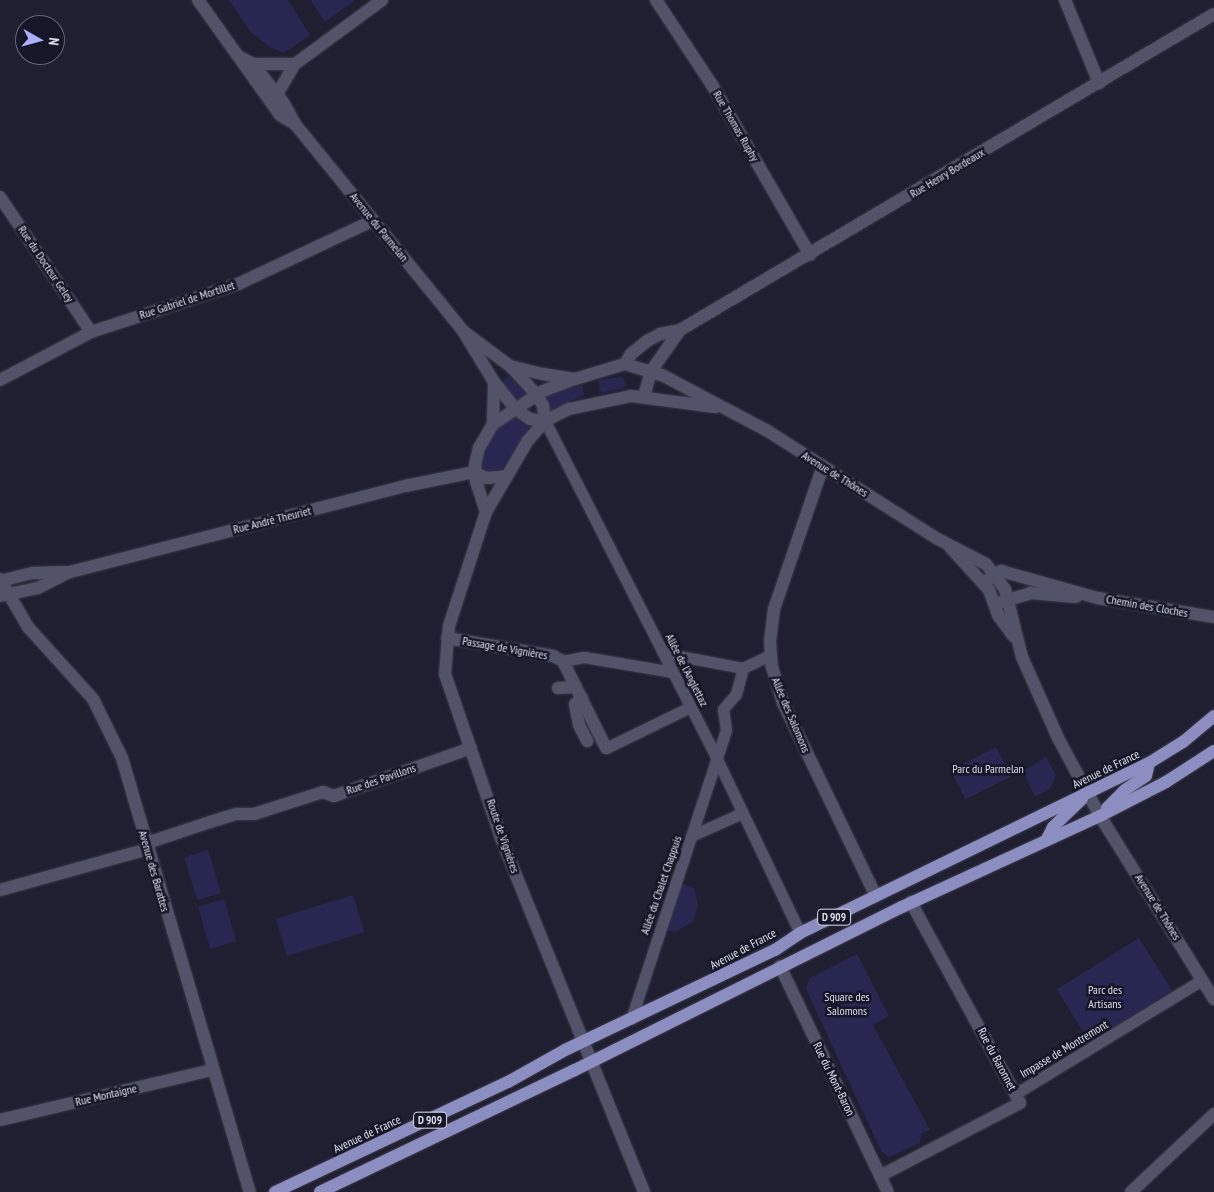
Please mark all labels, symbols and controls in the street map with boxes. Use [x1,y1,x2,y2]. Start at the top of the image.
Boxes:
north arrow [15,15,65,65]
text: N [45,37,63,47]
street label: Rue Thomas Ruphy [710,88,762,164]
street label: Rue Henry Bordeaux [907,145,987,201]
street label: Avenue du Parmelan [347,190,411,264]
street label: Rue du Docteur Geley [15,223,77,305]
street label: Rue Gabriel de Mortillet [137,278,237,322]
street label: Avenue de Thônes [799,448,871,500]
street label: Rue André Theuriet [231,503,313,537]
street label: Chemin des Cloches [1105,592,1189,620]
street label: Allée de l'Anglettaz [662,631,712,709]
street label: Passage de Vignières [461,633,549,663]
street label: Allée des Salomons [769,675,813,755]
street label: Avenue de France [1070,747,1142,791]
street label: Rue des Pavillons [344,760,418,798]
park label: Parc du Parmelan [952,762,1024,776]
street label: Route de Vignières [484,797,522,875]
street label: Avenue des Barattes [136,829,172,913]
street label: Allée du Chalet Chappuis [637,834,685,936]
street label: Avenue de Thônes [1132,871,1184,943]
road number: D 909 [816,909,852,926]
street label: Avenue de France [707,926,779,972]
park label: Parc des Artisans [1088,983,1122,1011]
park label: Square des Salomons [824,990,870,1018]
street label: Impasse de Montremont [1017,1017,1111,1081]
street label: Rue du Baronnet [974,1025,1020,1093]
street label: Rue du Mont-Baron [810,1040,858,1118]
street label: Rue Montaigne [74,1081,138,1109]
street label: Avenue de France [331,1112,403,1156]
road number: D 909 [412,1112,448,1128]

